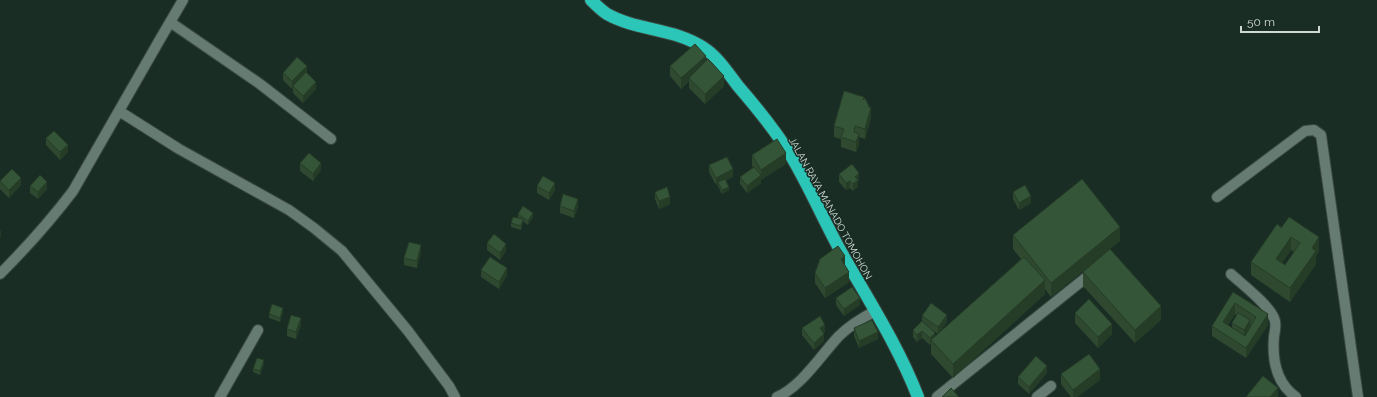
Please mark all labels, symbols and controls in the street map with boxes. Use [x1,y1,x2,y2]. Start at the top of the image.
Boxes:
scale bar [1241,8,1319,34]
text: 50 m [1247,15,1275,29]
street label: JALAN RAYA MANADO TOMOHON [787,135,874,281]

